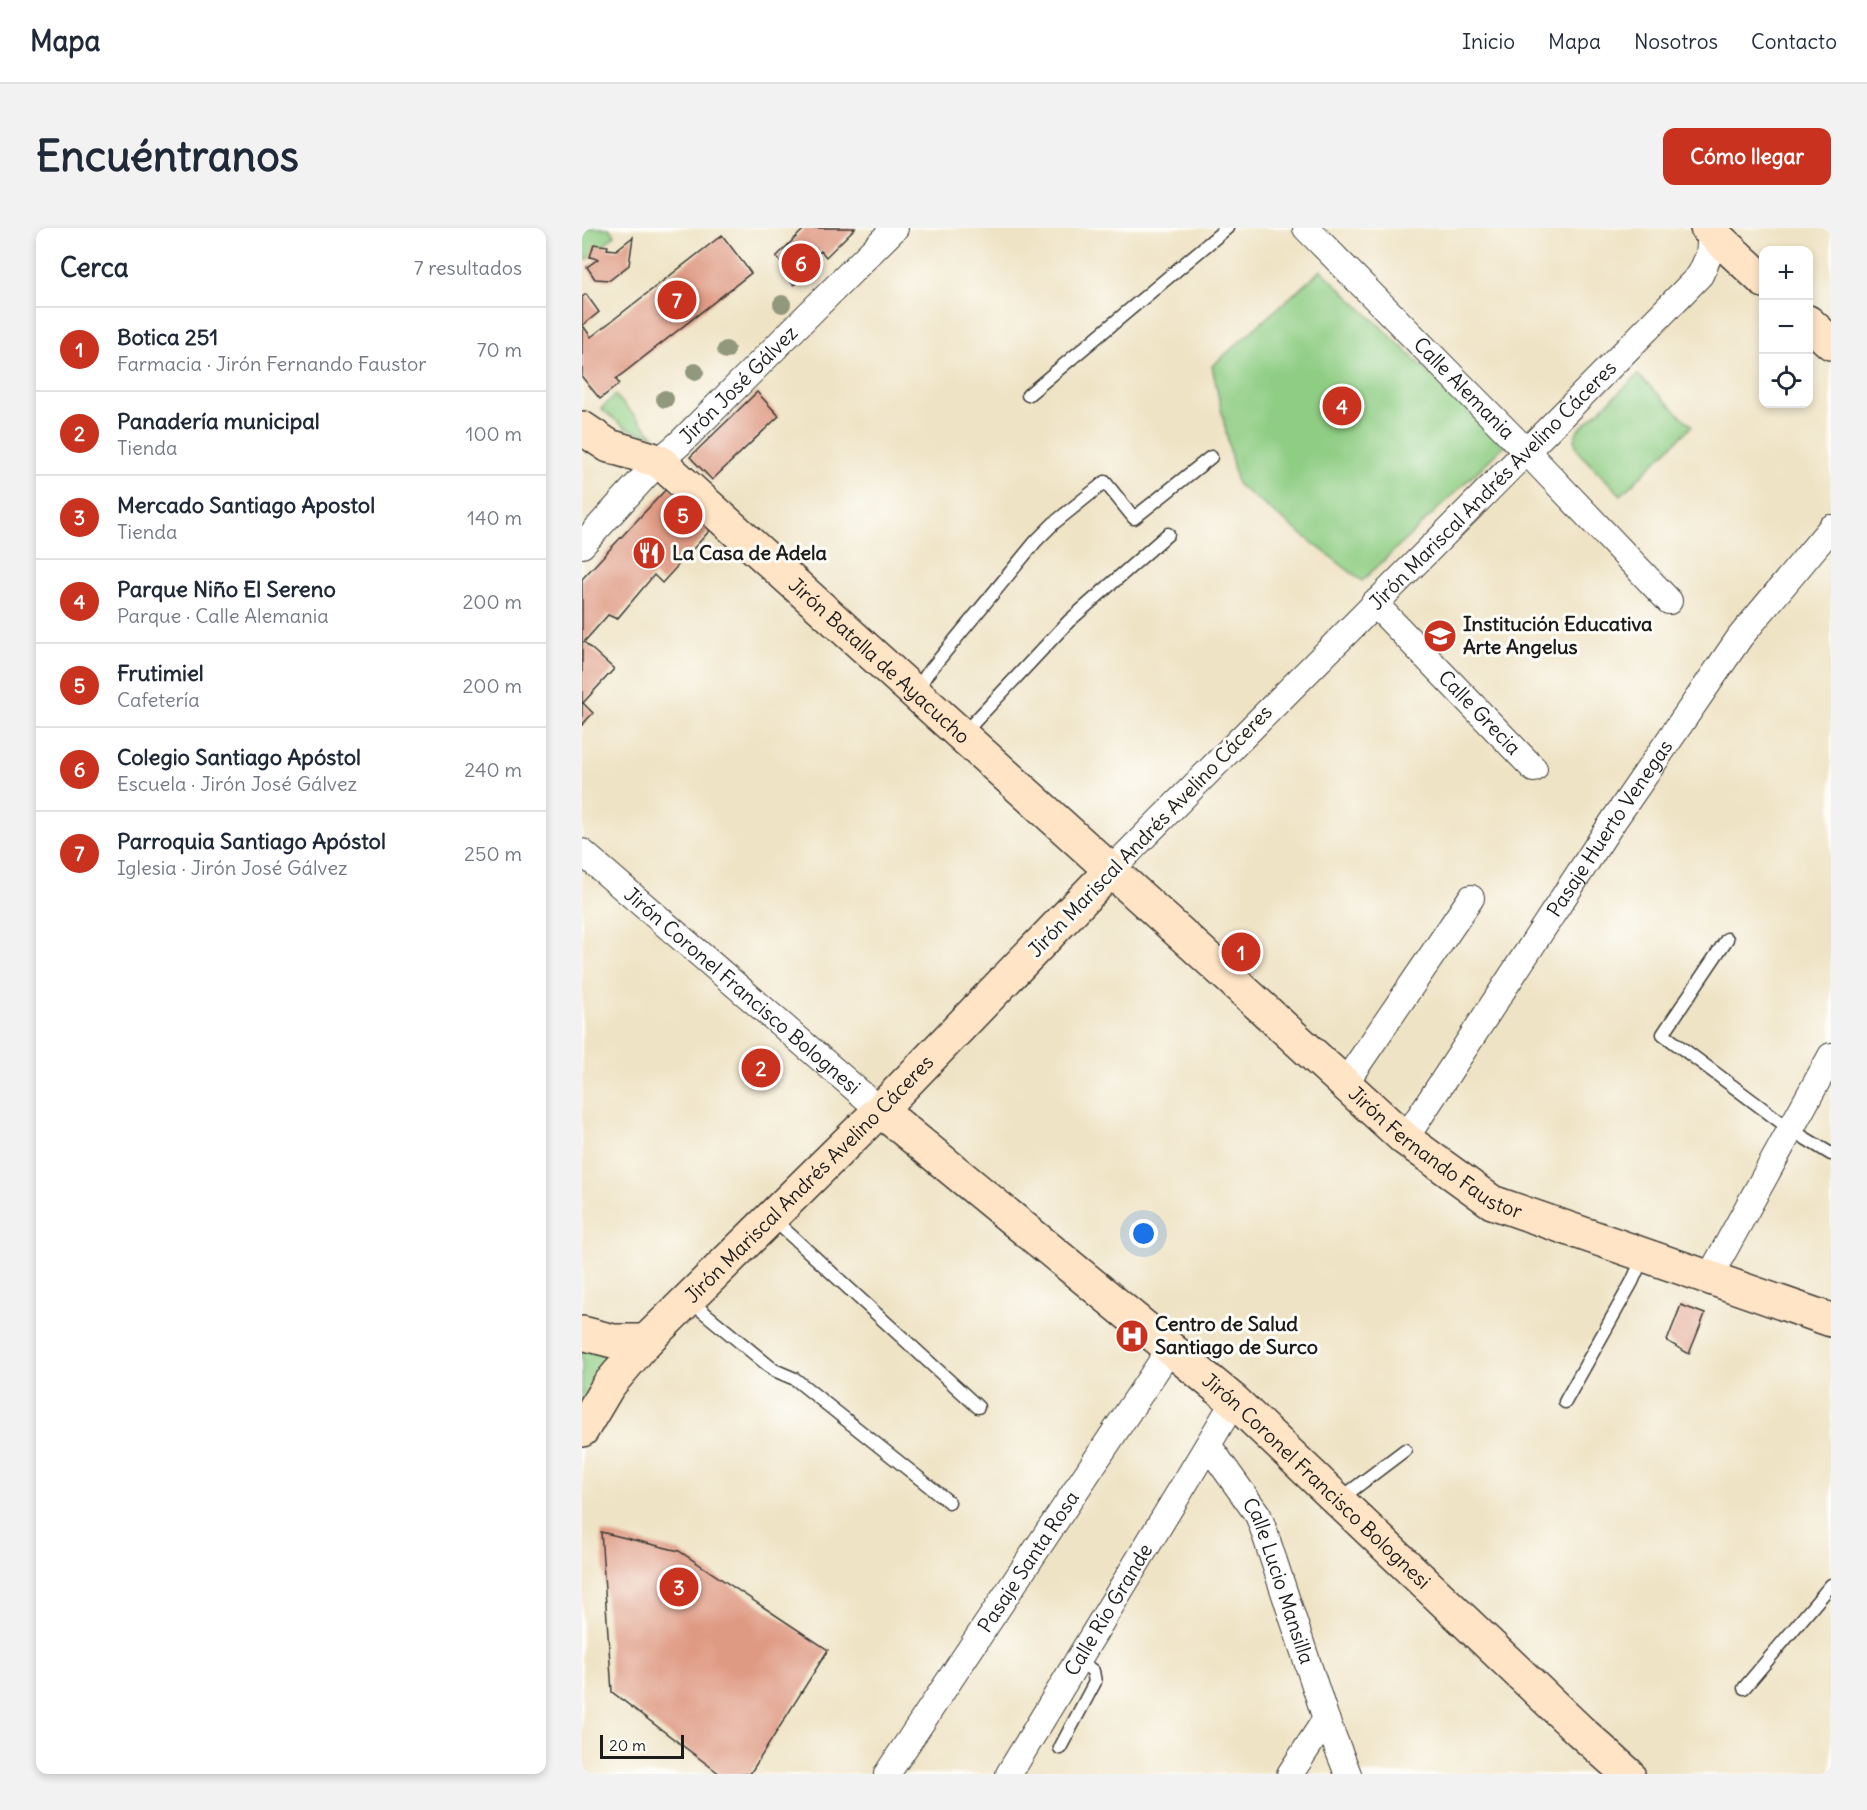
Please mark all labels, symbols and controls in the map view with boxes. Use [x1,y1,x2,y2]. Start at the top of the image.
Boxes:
text: Mapa [30,23,100,59]
text: Inicio [1462,28,1515,55]
text: Mapa [1548,28,1601,55]
text: Nosotros [1634,28,1718,55]
text: Contacto [1751,28,1837,55]
button: Cómo llegar [1663,128,1831,185]
text: Encuéntranos [36,130,299,182]
pin: 6 [782,240,820,285]
map controls [1759,246,1813,408]
button: + [1759,246,1813,300]
text: Cerca [60,251,129,284]
text: 7 resultados [414,255,522,280]
pin: 7 [658,278,697,322]
button: − [1759,300,1813,354]
street label: Jirón José Gálvez [674,320,802,449]
text: Botica 251 [117,323,218,351]
street label: Calle Alemania [1409,332,1520,444]
text: 1 [76,337,83,362]
text: 70 m [477,337,522,362]
text: Farmacia · Jirón Fernando Faustor [117,351,426,376]
button: locate [1759,354,1813,408]
street label: Jirón Mariscal Andrés Avelino Cáceres [1363,355,1621,615]
pin: 4 [1322,384,1362,429]
text: Panadería municipal [117,407,320,435]
text: 2 [74,421,85,446]
text: 100 m [465,421,522,446]
text: Tienda [117,435,177,460]
text: Mercado Santiago Apostol [117,491,375,519]
pin: 5 [664,492,702,538]
text: 3 [74,505,85,530]
text: 140 m [467,505,522,530]
text: Tienda [117,519,177,544]
restaurant icon: La Casa de Adela [631,535,667,571]
place label: La Casa de Adela [672,540,828,565]
street label: Jirón Batalla de Ayacucho [784,572,976,749]
text: Parque Niño El Sereno [117,575,336,603]
text: 4 [74,589,85,614]
text: 200 m [462,589,522,614]
text: Parque · Calle Alemania [117,603,329,628]
place label: Institución Educativa Arte Angelus [1463,611,1653,659]
school or university icon: Institución Educativa Arte Angelus [1422,618,1458,654]
text: Frutimiel [117,659,204,687]
street label: Calle Grecia [1433,665,1526,760]
text: 5 [74,673,85,698]
text: 200 m [462,673,522,698]
text: Cafetería [117,687,200,712]
street label: Jirón Mariscal Andrés Avelino Cáceres [1022,699,1277,962]
street label: Pasaje Huerto Venegas [1541,735,1677,921]
text: Colegio Santiago Apóstol [117,743,361,771]
text: 6 [74,757,85,782]
text: 240 m [464,757,522,782]
text: Escuela · Jirón José Gálvez [117,771,357,796]
text: Parroquia Santiago Apóstol [117,827,386,855]
text: 7 [75,841,84,866]
text: 250 m [464,841,522,866]
text: Iglesia · Jirón José Gálvez [117,855,348,880]
street label: Jirón Coronel Francisco Bolognesi [620,881,866,1099]
pin: 1 [1222,930,1260,974]
pin: 2 [742,1046,780,1090]
street label: Jirón Mariscal Andrés Avelino Cáceres [679,1049,938,1308]
street label: Jirón Fernando Faustor [1344,1081,1526,1224]
your location [1129,1219,1158,1248]
place label: Centro de Salud Santiago de Surco [1155,1311,1318,1359]
hospital icon: Centro de Salud Santiago de Surco [1114,1318,1150,1354]
street label: Jirón Coronel Francisco Bolognesi [1198,1367,1436,1594]
street label: Pasaje Santa Rosa [972,1486,1084,1637]
street label: Calle Lucio Mansilla [1237,1492,1320,1667]
street label: Calle Río Grande [1058,1539,1157,1680]
pin: 3 [660,1564,698,1610]
scale bar [600,1732,684,1760]
text: 20 m [609,1735,646,1755]

